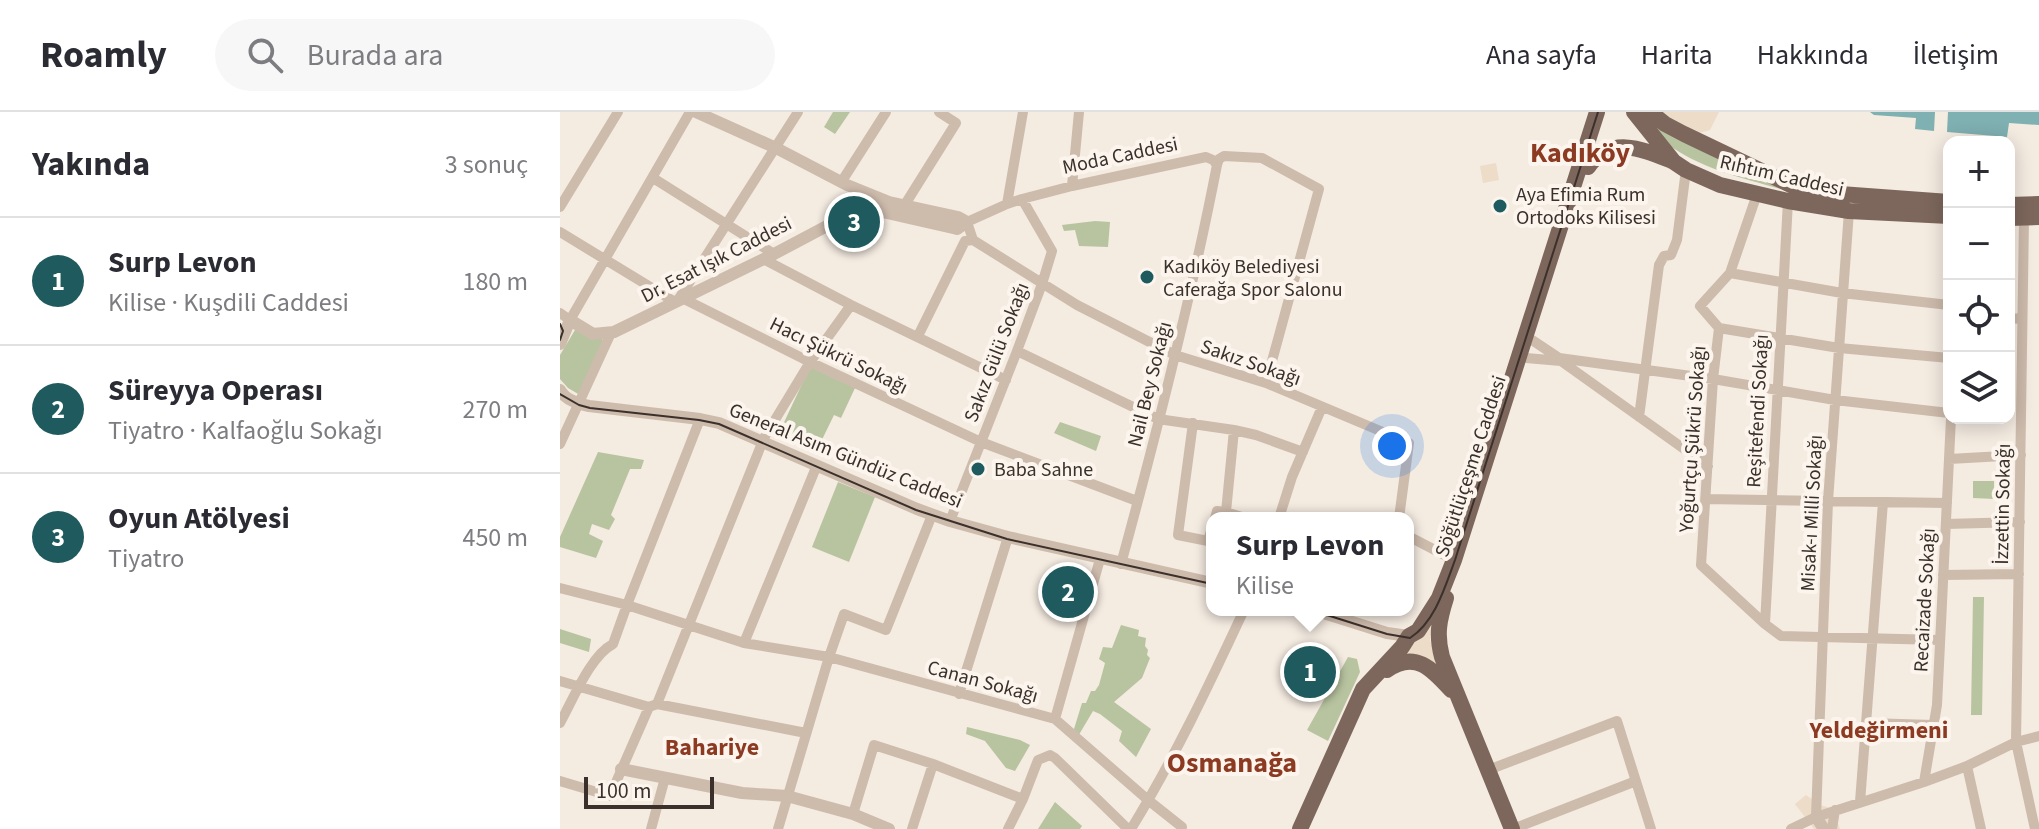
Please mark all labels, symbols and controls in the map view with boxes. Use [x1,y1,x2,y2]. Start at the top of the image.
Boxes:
search box [215,19,775,91]
text: Roamly [40,28,167,82]
icon: search [243,33,287,77]
text: Burada ara [307,34,443,77]
text: Ana sayfa [1486,35,1597,75]
text: Harita [1641,35,1713,75]
text: Hakkında [1757,35,1869,75]
text: İletişim [1913,35,1999,75]
street label: Moda Caddesi [1060,130,1181,182]
district label: Kadıköy [1530,133,1631,173]
map controls [1943,136,2015,424]
button: + [1943,136,2015,208]
text: Yakında [32,140,150,189]
text: 3 sonuç [445,146,528,183]
street label: Rıhtım Caddesi [1717,148,1847,204]
place label: Aya Efimia Rum Ortodoks Kilisesi [1516,181,1656,232]
pin: 3 [828,192,880,252]
marker: Aya Efimia Rum Ortodoks Kilisesi [1491,197,1509,215]
button: − [1943,208,2015,280]
street label: Dr. Esat Işık Caddesi [636,210,797,310]
text: Surp Levon [108,241,257,284]
place label: Kadıköy Belediyesi Caferağa Spor Salonu [1163,253,1343,304]
text: 1 [51,263,65,300]
text: 180 m [462,263,528,300]
marker: Kadıköy Belediyesi Caferağa Spor Salonu [1138,268,1156,286]
street label: Sakız Gülü Sokağı [957,278,1036,426]
button: locate [1943,280,2015,352]
text: Kilise · Kuşdili Caddesi [108,284,349,321]
street label: Hacı Şükrü Sokağı [765,310,912,402]
street label: Nail Bey Sokağı [1121,319,1179,450]
street label: Sakız Sokağı [1197,333,1305,393]
street label: Reşitefendi Sokağı [1740,334,1776,488]
street label: Yoğurtçu Şükrü Sokağı [1672,345,1714,535]
button: layers [1943,352,2015,424]
text: Süreyya Operası [108,369,323,412]
street label: Söğütlüçeşme Caddesi [1428,372,1514,561]
text: 2 [51,391,65,428]
text: 270 m [462,391,528,428]
street label: General Asım Gündüz Caddesi [725,396,967,516]
text: Tiyatro · Kalfaoğlu Sokağı [108,412,383,449]
your location [1372,426,1412,466]
street label: Misak-ı Milli Sokağı [1794,434,1830,592]
street label: İzzettin Sokağı [1988,443,2018,565]
place label: Baba Sahne [994,456,1093,484]
marker: Baba Sahne [969,460,987,478]
text: Oyun Atölyesi [108,497,290,540]
popup [1206,512,1414,616]
text: 3 [51,519,65,556]
text: 450 m [462,519,528,556]
text: Surp Levon [1236,524,1384,567]
street label: Recaizade Sokağı [1907,527,1943,673]
text: Tiyatro [108,540,184,577]
pin: 2 [1042,562,1094,622]
text: Kilise [1236,567,1294,604]
pin: 1 [1284,642,1336,702]
street label: Canan Sokağı [924,654,1041,710]
district label: Yeldeğirmeni [1809,713,1948,748]
district label: Bahariye [665,730,759,765]
district label: Osmanağa [1167,743,1297,783]
scale bar [584,773,714,809]
text: 100 m [596,775,651,807]

